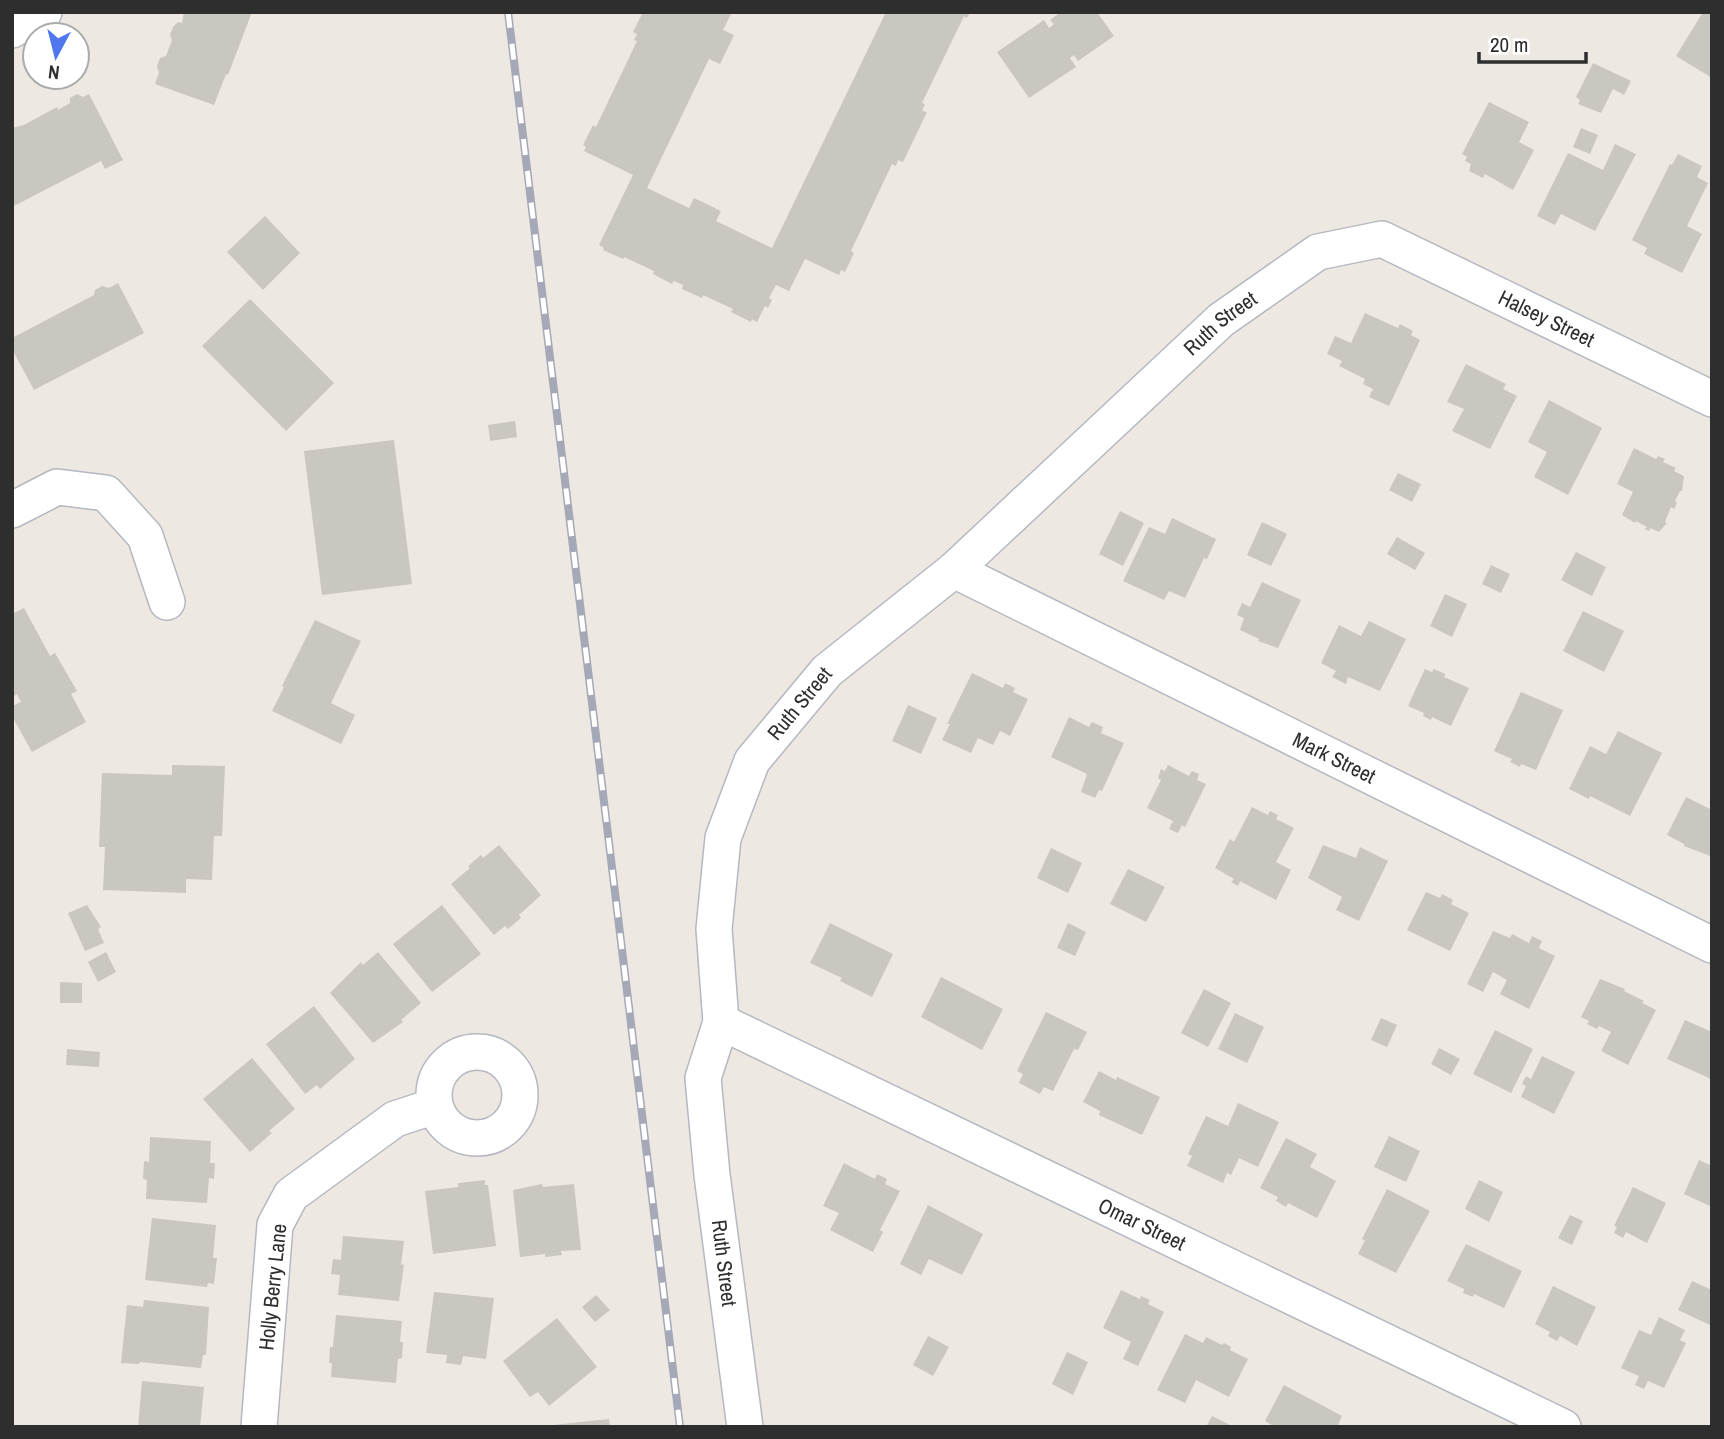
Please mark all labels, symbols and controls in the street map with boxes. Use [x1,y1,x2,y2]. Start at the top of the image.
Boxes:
north arrow [21,21,91,91]
scale bar [1479,21,1586,65]
text: 20 m [1490,30,1528,59]
text: N [47,59,61,86]
street label: Halsey Street [1494,283,1600,354]
street label: Ruth Street [1177,284,1263,362]
street label: Ruth Street [760,660,839,746]
street label: Mark Street [1288,725,1381,790]
street label: Omar Street [1093,1191,1191,1257]
street label: Ruth Street [705,1218,744,1308]
street label: Holly Berry Lane [251,1222,294,1352]

